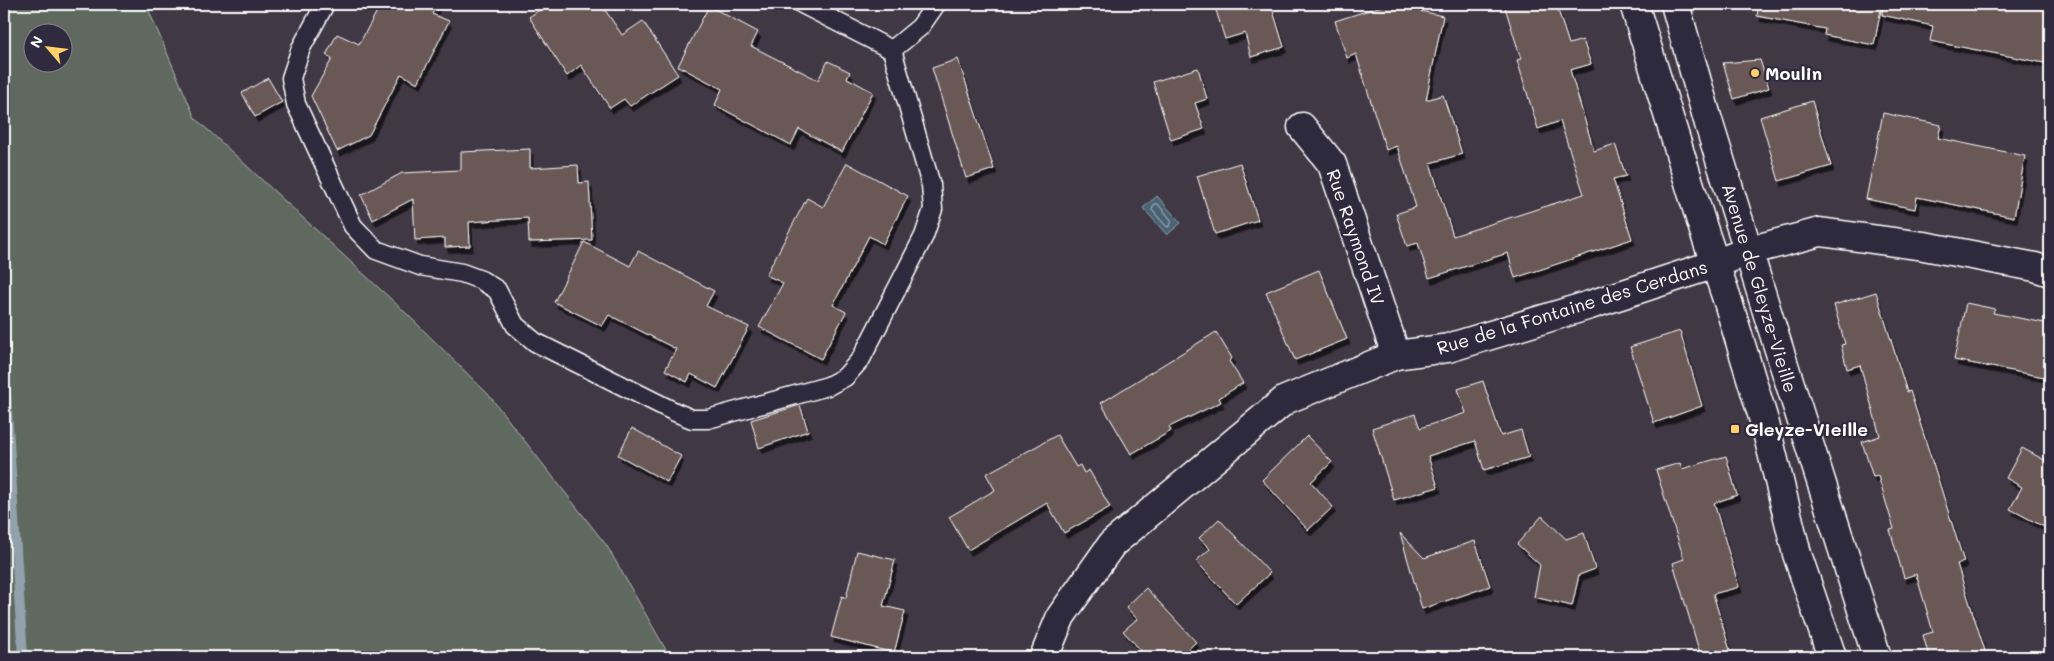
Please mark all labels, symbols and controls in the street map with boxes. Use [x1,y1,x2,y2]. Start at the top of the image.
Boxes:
north arrow [22,22,72,72]
text: N [25,33,47,51]
place label: Moulin [1765,61,1822,85]
marker: Moulin [1749,67,1761,79]
street label: Rue Raymond IV [1322,166,1390,308]
street label: Avenue de Gleyze-Vieille [1717,181,1803,395]
street label: Rue de la Fontaine des Cerdans [1434,254,1710,360]
place label: Gleyze-Vieille [1745,417,1868,441]
marker: Gleyze-Vieille [1729,423,1741,435]

